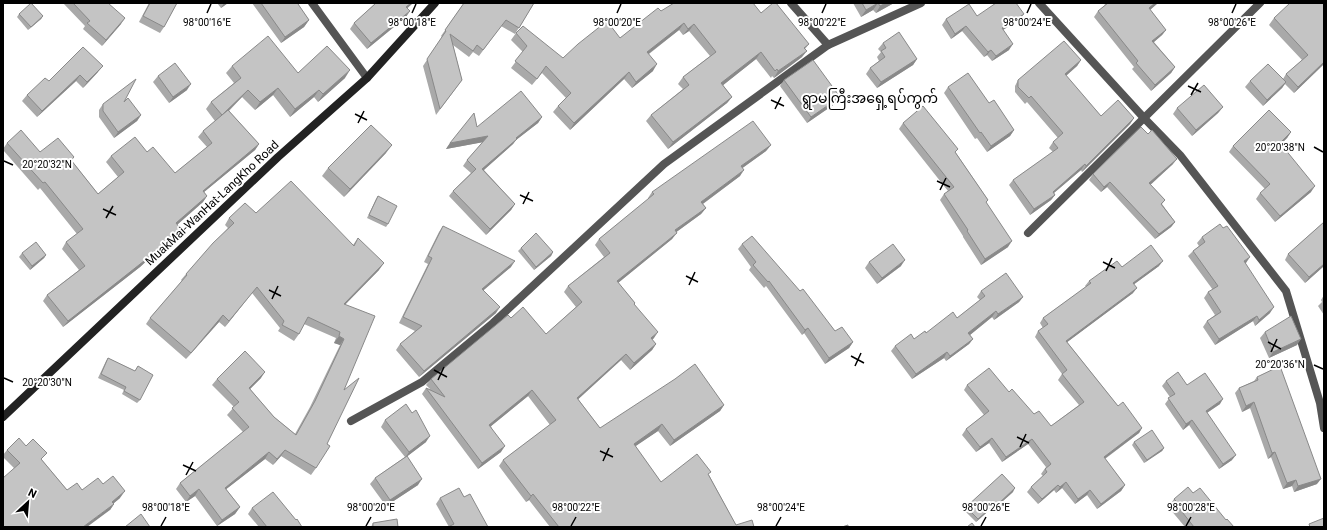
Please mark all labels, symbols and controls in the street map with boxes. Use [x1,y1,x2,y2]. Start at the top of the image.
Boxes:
text: 98°00'16"E [183,17,231,28]
text: 98°00'18"E [388,17,436,28]
text: 98°00'20"E [593,17,641,28]
text: 98°00'22"E [798,17,846,28]
text: 98°00'24"E [1003,17,1051,28]
text: 98°00'26"E [1208,17,1256,28]
district label: ရွာမကြီးအရှေ့ရပ်ကွက် [802,88,938,110]
street label: MuakMai-WanHat-LangKho Road [143,138,281,268]
text: 20°20'38"N [1255,142,1305,153]
text: 20°20'32"N [22,159,72,170]
text: 20°20'36"N [1255,359,1305,370]
text: 20°20'30"N [22,377,72,388]
north arrow [8,482,48,522]
text: N [26,486,39,501]
text: 98°00'18"E [142,502,190,513]
text: 98°00'20"E [347,502,395,513]
text: 98°00'22"E [552,502,600,513]
text: 98°00'24"E [757,502,805,513]
text: 98°00'26"E [962,502,1010,513]
text: 98°00'28"E [1167,502,1215,513]

